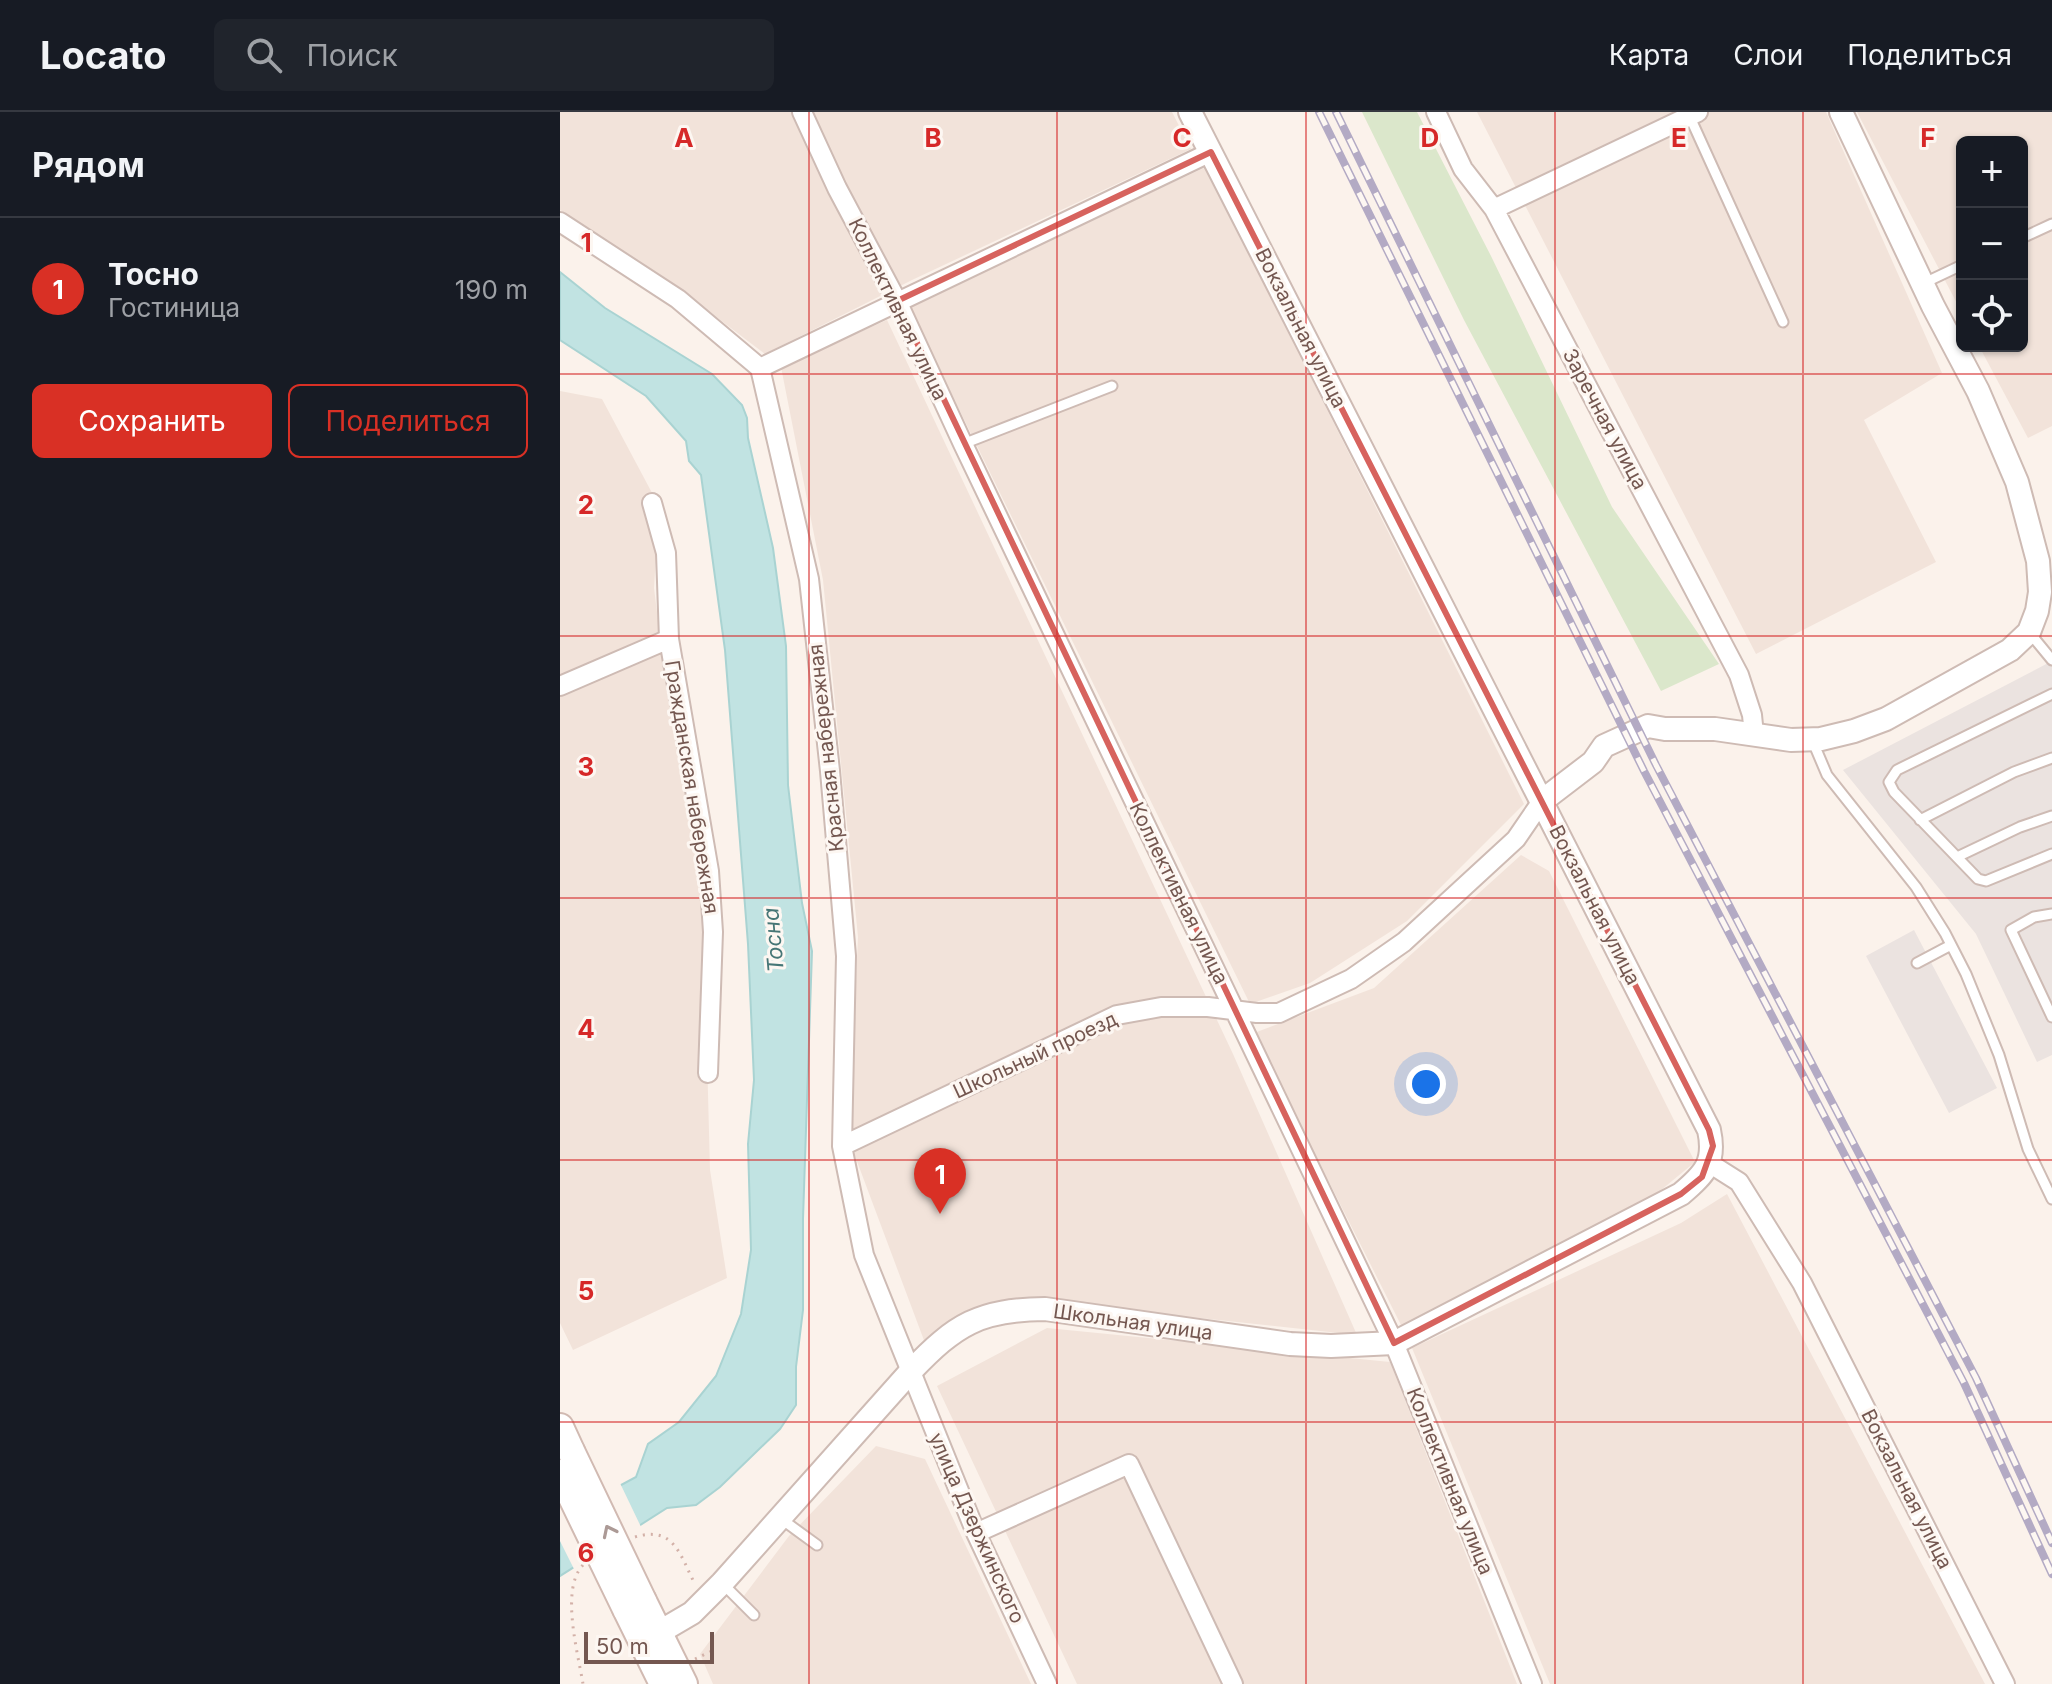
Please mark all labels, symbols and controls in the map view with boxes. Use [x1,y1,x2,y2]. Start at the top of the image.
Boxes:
search box [214,19,774,91]
text: Locato [40,32,166,78]
icon: search [242,33,286,77]
text: Поиск [306,37,398,73]
text: Карта [1609,38,1689,72]
text: Слои [1733,38,1803,72]
text: Поделиться [1847,38,2012,72]
text: A [674,122,694,153]
text: B [924,122,942,153]
text: C [1172,122,1192,153]
text: D [1421,122,1439,153]
text: E [1671,122,1687,153]
text: F [1920,122,1936,153]
map controls [1956,136,2028,352]
button: + [1956,136,2028,208]
text: Рядом [32,144,145,185]
button: − [1956,208,2028,280]
street label: Коллективная улица [843,214,953,404]
text: 1 [580,227,592,258]
street label: Вокзальная улица [1250,244,1352,412]
text: Тосно [108,256,199,292]
text: 1 [52,274,64,305]
text: 190 m [455,274,528,305]
button: locate [1956,280,2028,352]
text: Гостиница [108,292,240,323]
street label: Заречная улица [1558,345,1652,493]
button: Сохранить [32,384,272,458]
button: Поделиться [288,384,528,458]
text: 2 [578,489,594,520]
street label: Красная набережная [803,643,849,853]
street label: Гражданская набережная [660,658,724,916]
text: 3 [578,751,594,782]
street label: Коллективная улица [1124,798,1234,988]
street label: Вокзальная улица [1544,821,1646,989]
water label: Тосна [757,907,789,973]
street label: Школьный проезд [949,1006,1121,1104]
text: 4 [577,1013,595,1044]
your location [1406,1064,1446,1104]
pin: 1 [914,1148,966,1214]
text: 5 [578,1275,594,1306]
street label: Школьная улица [1052,1299,1214,1345]
street label: Коллективная улица [1402,1384,1498,1578]
street label: Вокзальная улица [1856,1405,1958,1573]
street label: улица Дзержинского [924,1429,1030,1627]
one-way arrow [603,1524,619,1539]
text: 6 [578,1537,594,1568]
scale bar [584,1628,714,1664]
text: 50 m [596,1633,649,1659]

